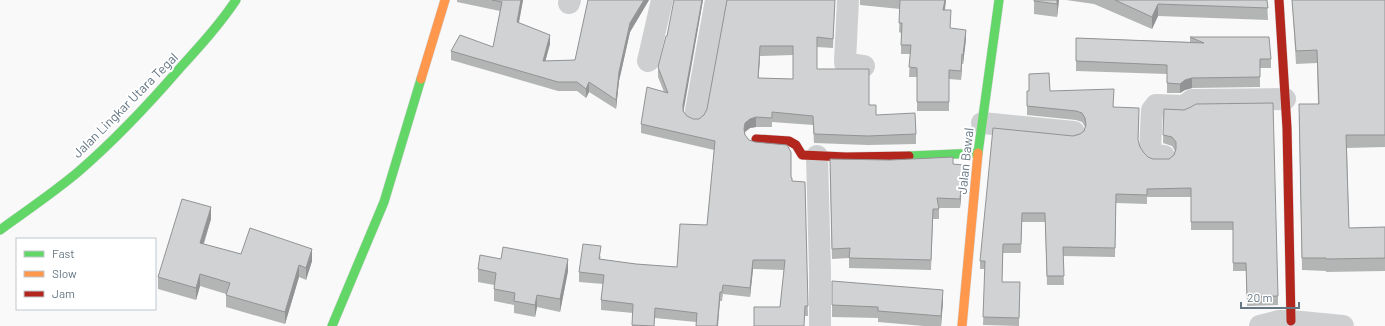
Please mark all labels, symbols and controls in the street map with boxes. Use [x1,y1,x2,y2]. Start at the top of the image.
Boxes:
street label: Jalan Lingkar Utara Tegal [69,49,181,161]
street label: Jalan Bawal [954,127,976,195]
legend [16,238,156,310]
text: Fast [52,246,75,260]
text: Slow [52,266,77,280]
scale bar [1241,284,1299,310]
text: Jam [52,286,75,300]
text: 20 m [1247,290,1273,304]

